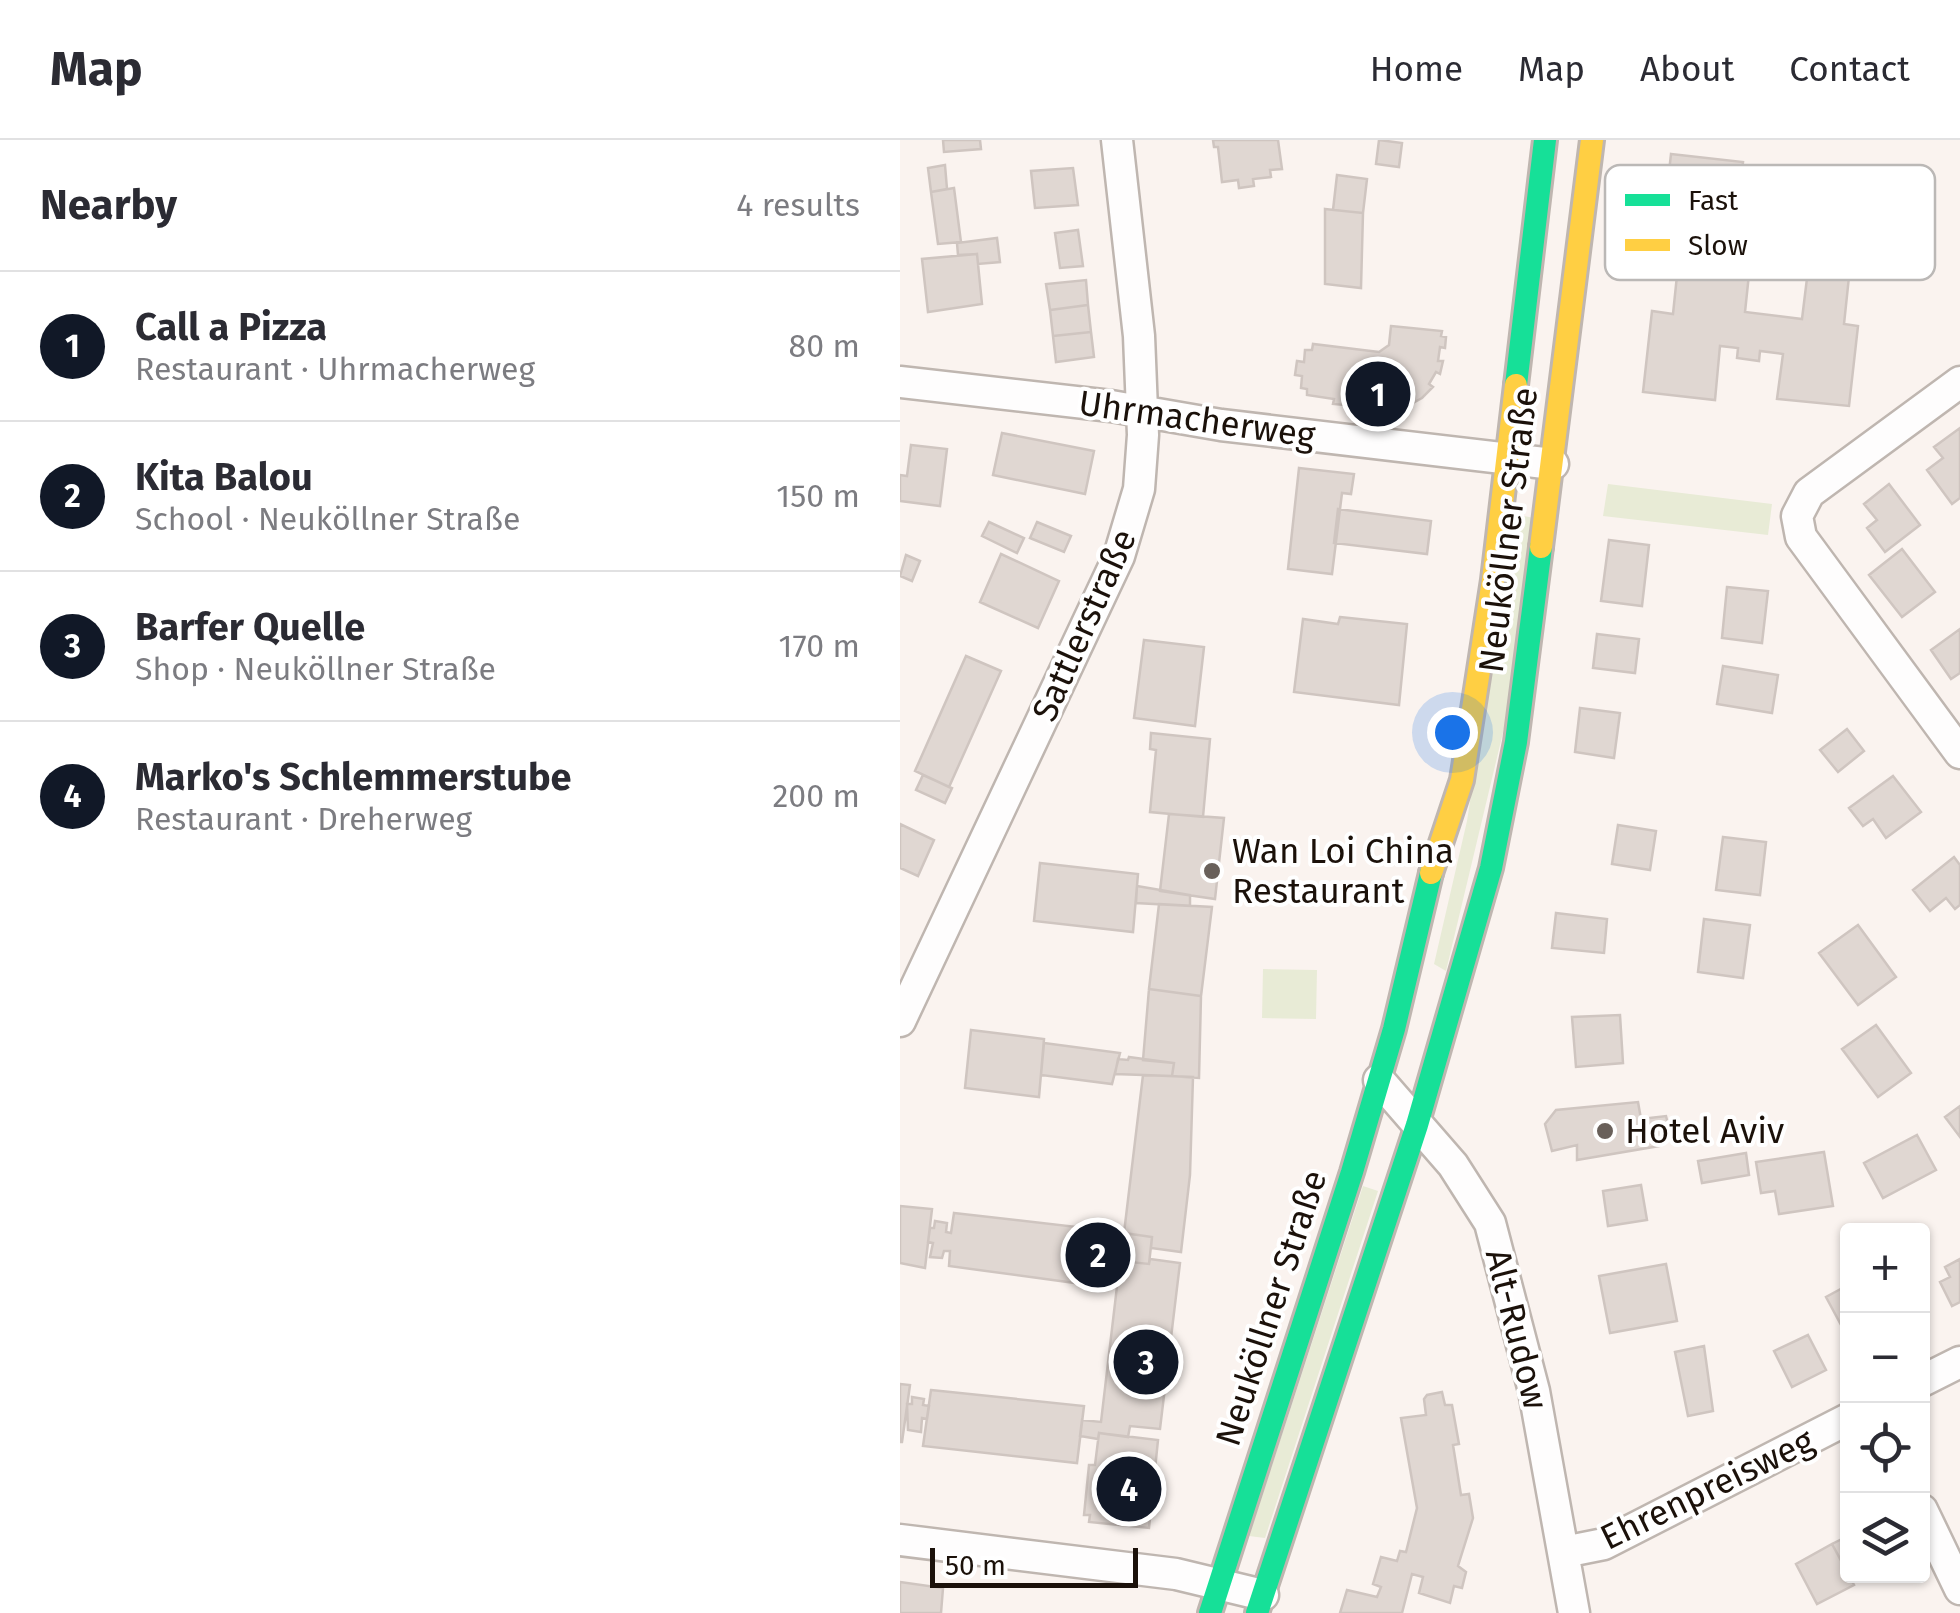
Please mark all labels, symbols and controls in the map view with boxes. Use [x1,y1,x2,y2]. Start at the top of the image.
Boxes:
text: Map [50,40,143,98]
text: Home [1370,48,1463,90]
text: Map [1518,48,1585,90]
text: About [1640,48,1734,90]
text: Contact [1789,48,1910,90]
legend [1605,165,1935,280]
text: Nearby [40,180,177,230]
text: Fast [1688,184,1739,217]
text: 4 results [736,186,860,224]
text: Slow [1688,229,1748,262]
text: Call a Pizza [135,304,327,350]
text: 1 [65,327,80,365]
text: 80 m [789,327,860,365]
text: Restaurant · Uhrmacherweg [135,350,535,388]
pin: 1 [1346,356,1410,432]
street label: Uhrmacherweg [1076,382,1319,456]
street label: Neuköllner Straße [1470,385,1546,675]
text: Kita Balou [135,454,313,500]
text: 2 [64,477,81,515]
text: 150 m [776,477,860,515]
text: School · Neuköllner Straße [135,500,520,538]
street label: Sattlerstraße [1023,523,1145,727]
text: Barfer Quelle [135,604,365,650]
text: 3 [64,627,81,665]
text: 170 m [779,627,860,665]
text: Shop · Neuköllner Straße [135,650,496,688]
your location [1427,707,1478,758]
text: Marko's Schlemmerstube [135,754,572,800]
text: 4 [63,777,82,815]
text: 200 m [773,777,860,815]
text: Restaurant · Dreherweg [135,800,472,838]
place label: Wan Loi China Restaurant [1232,830,1454,912]
marker: Wan Loi China Restaurant [1201,860,1223,882]
place label: Hotel Aviv [1625,1110,1784,1152]
marker: Hotel Aviv [1594,1120,1616,1142]
street label: Neuköllner Straße [1207,1165,1335,1451]
pin: 2 [1066,1218,1130,1292]
map controls [1840,1223,1930,1583]
button: + [1840,1223,1930,1313]
street label: Alt-Rudow [1477,1245,1557,1413]
button: − [1840,1313,1930,1403]
pin: 3 [1114,1324,1178,1400]
button: locate [1840,1403,1930,1493]
street label: Ehrenpreisweg [1594,1419,1821,1559]
pin: 4 [1096,1452,1162,1526]
button: layers [1840,1493,1930,1583]
scale bar [930,1543,1138,1588]
text: 50 m [945,1549,1006,1582]

